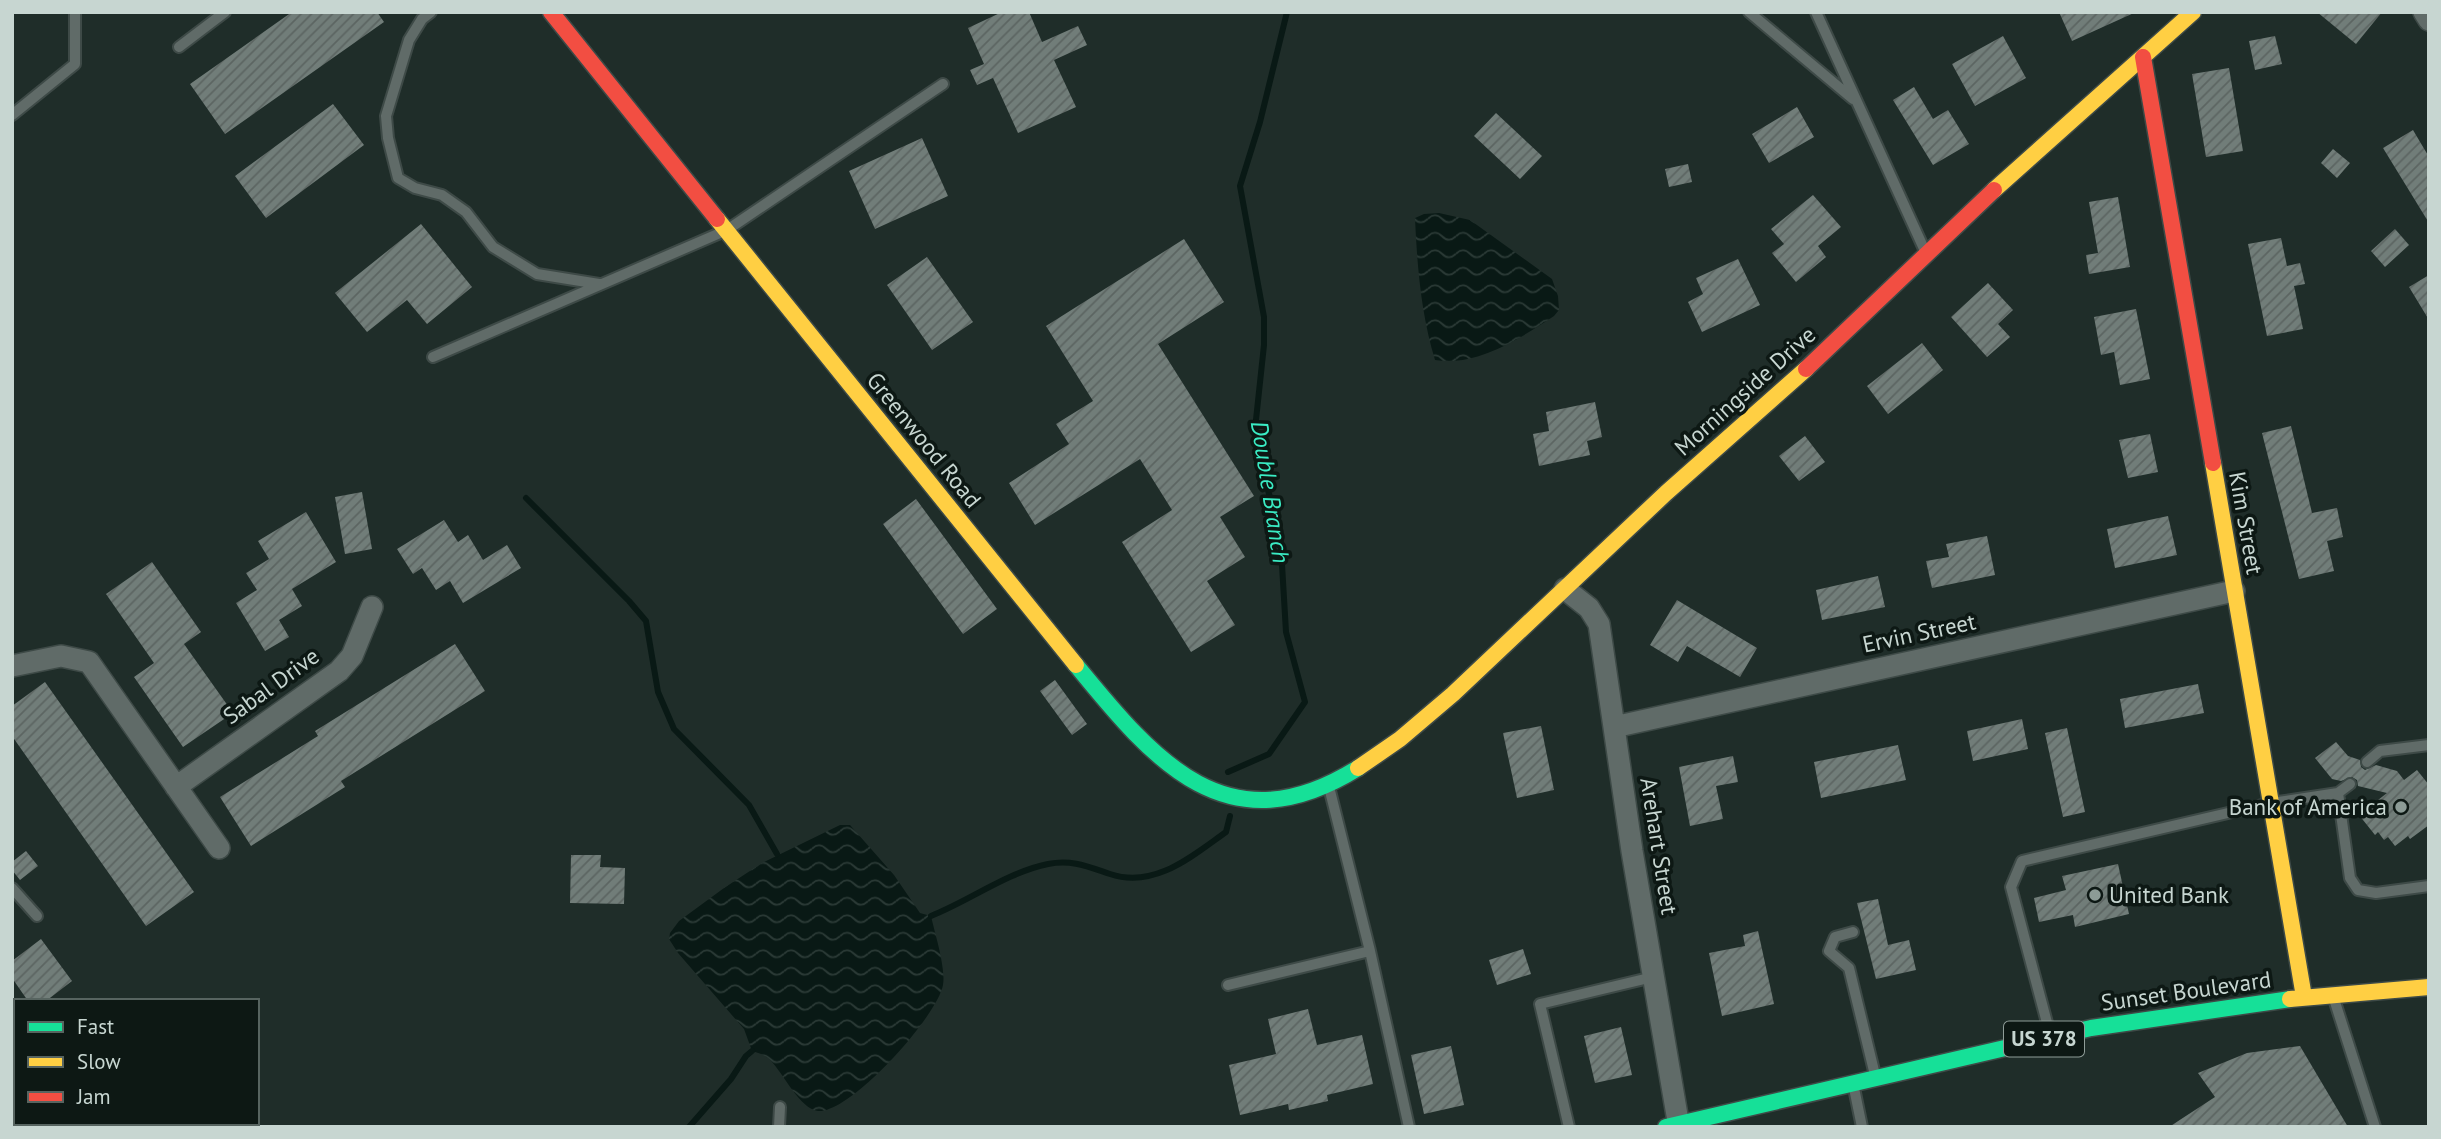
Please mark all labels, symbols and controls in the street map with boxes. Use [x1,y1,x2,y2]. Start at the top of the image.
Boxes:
street label: Morningside Drive [1668,320,1821,461]
street label: Greenwood Road [861,366,988,513]
water label: Double Branch [1244,418,1297,565]
street label: Kim Street [2223,469,2270,577]
street label: Ervin Street [1860,606,1978,659]
street label: Sabal Drive [217,641,324,730]
street label: Arehart Street [1634,775,1685,917]
place label: Bank of America [2229,792,2387,821]
marker: Bank of America [2393,799,2409,815]
place label: United Bank [2109,880,2229,909]
marker: United Bank [2087,887,2103,903]
street label: Sunset Boulevard [2099,964,2273,1017]
legend [14,999,259,1125]
text: Fast [77,1013,114,1040]
road number: US 378 [2004,1021,2084,1056]
text: Slow [77,1048,121,1075]
text: Jam [76,1083,111,1110]

